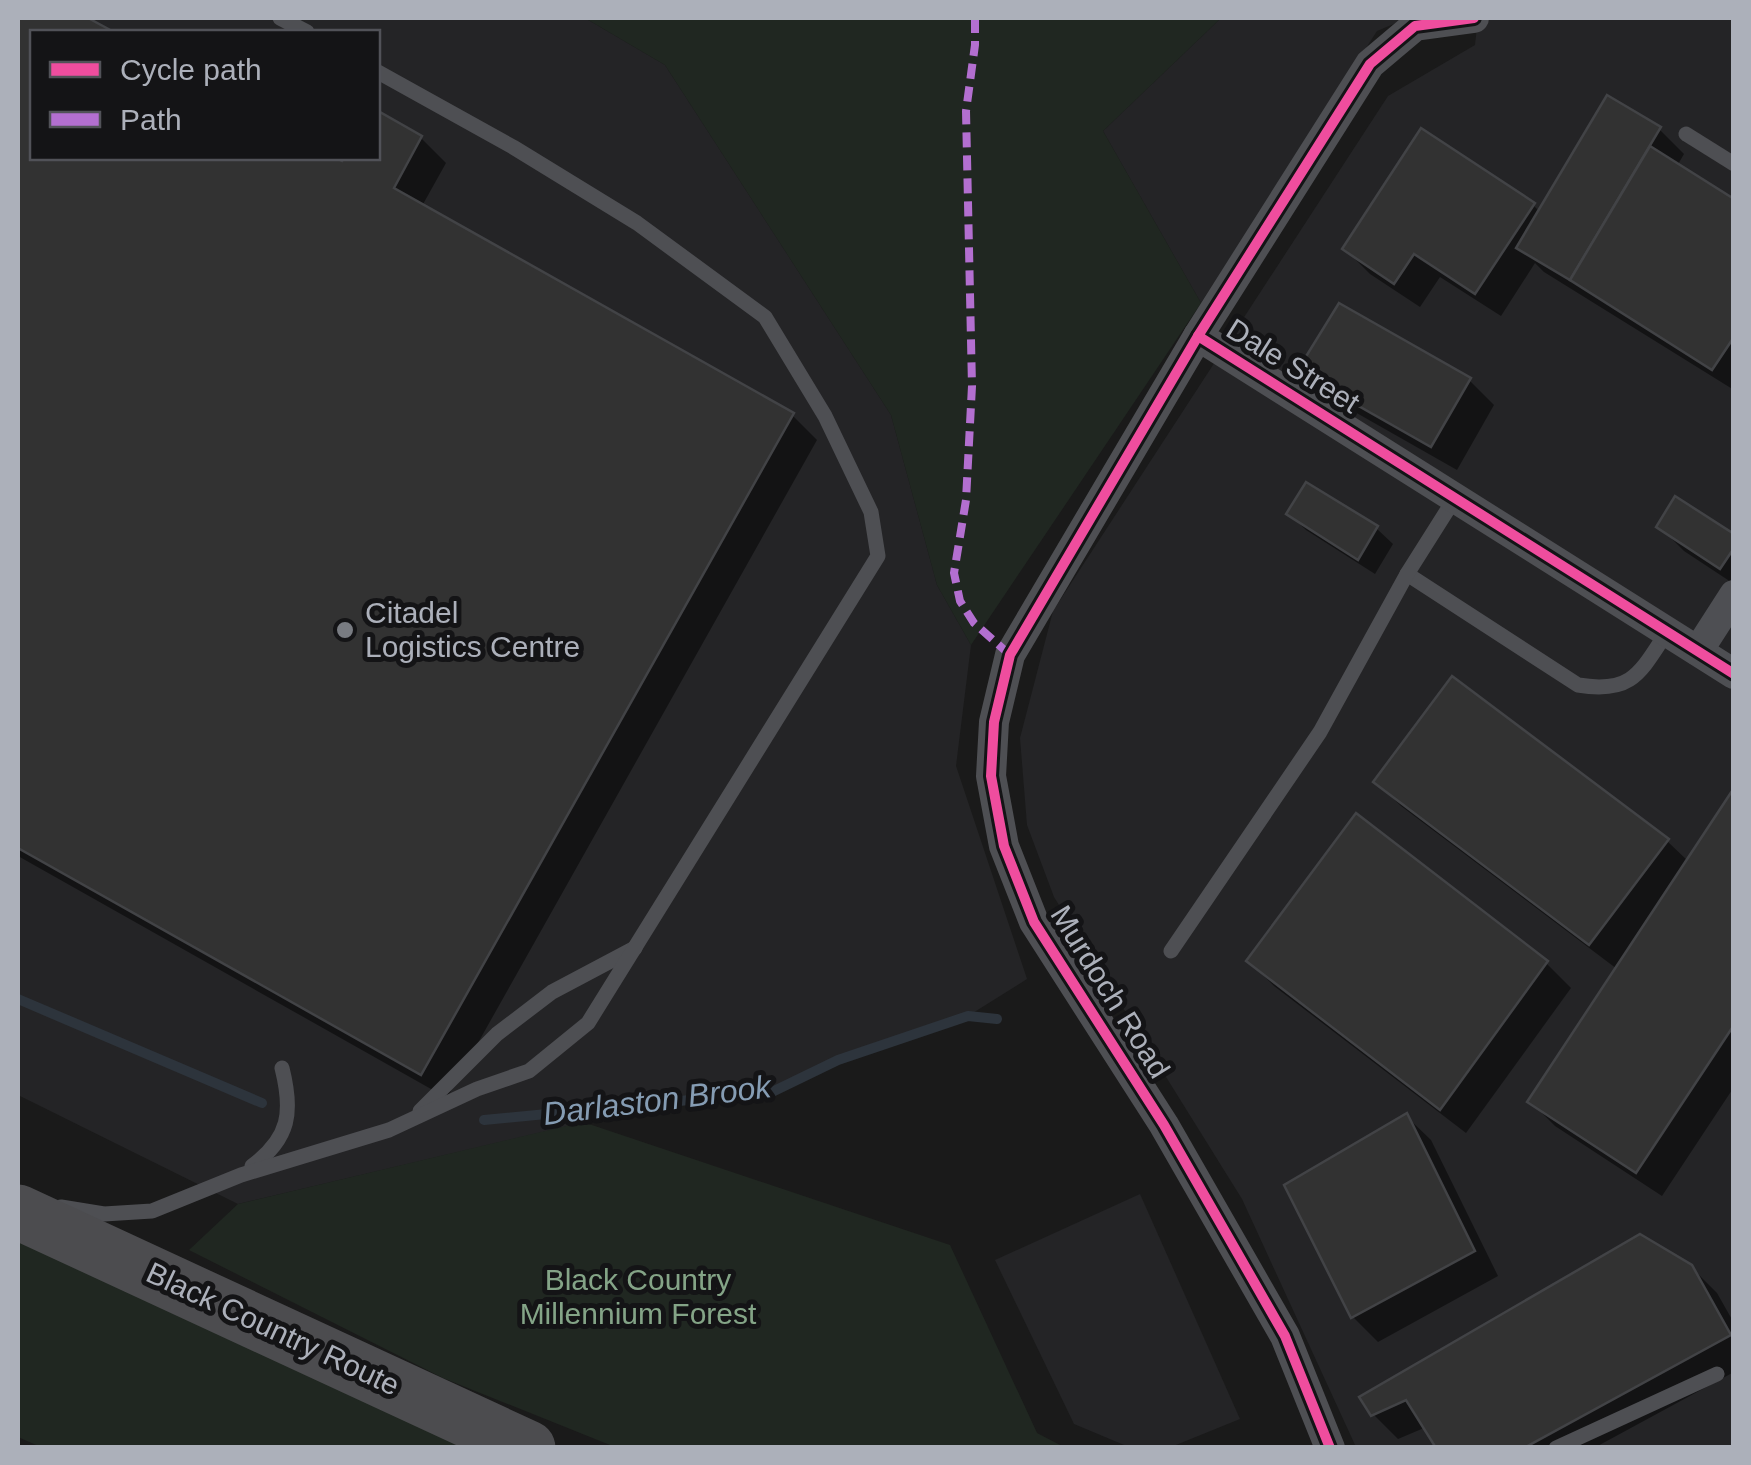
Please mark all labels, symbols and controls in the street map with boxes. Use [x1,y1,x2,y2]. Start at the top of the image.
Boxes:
legend [30,30,380,160]
text: Cycle path [120,53,262,86]
text: Path [120,103,182,136]
street label: Dale Street [1221,312,1366,420]
place label: Citadel Logistics Centre [365,596,580,663]
marker: Citadel Logistics Centre [334,619,356,641]
street label: Murdoch Road [1044,900,1177,1084]
water label: Darlaston Brook [541,1068,775,1132]
street label: Black Country Route [142,1255,405,1402]
park label: Black Country Millennium Forest [520,1263,757,1330]

